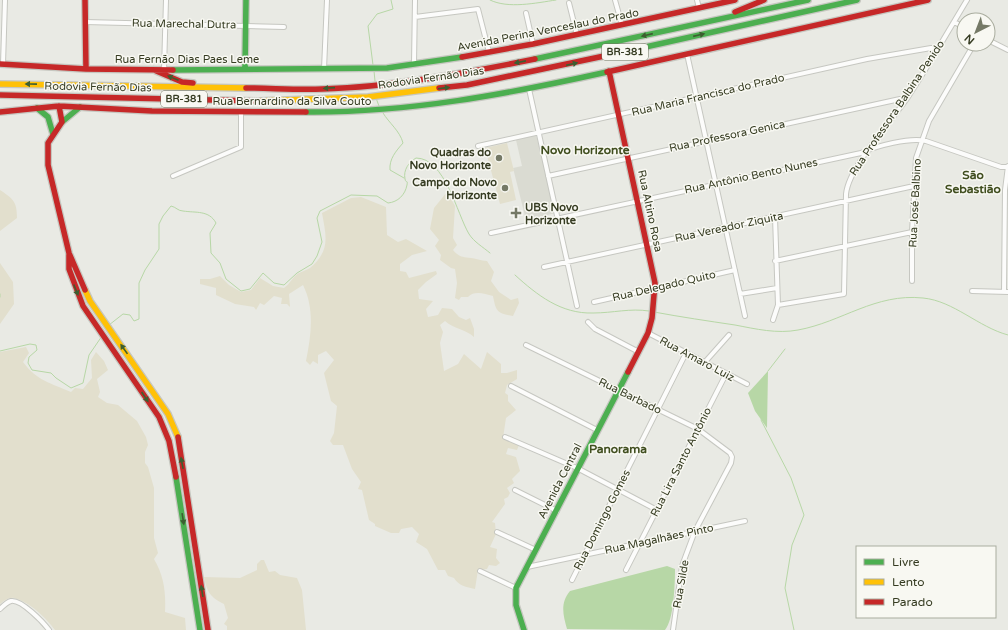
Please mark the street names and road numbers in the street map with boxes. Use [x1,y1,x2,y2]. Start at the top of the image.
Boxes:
street label: Avenida Perina Venceslau do Prado [456,6,640,54]
street label: Rua Marechal Dutra [132,17,236,31]
street label: Rua Professora Balbina Penido [847,38,947,178]
road number: BR-381 [602,44,648,60]
street label: Rua Fernão Dias Paes Leme [115,53,259,66]
street label: Rodovia Fernão Dias [377,64,485,92]
street label: Rua Maria Francisca do Prado [630,71,786,119]
street label: Rodovia Fernão Dias [44,80,152,94]
road number: BR-381 [161,91,207,107]
street label: Rua Bernardino da Silva Couto [212,95,372,108]
street label: Rua Professora Genica [668,117,786,155]
street label: Rua Antônio Bento Nunes [683,156,819,196]
street label: Rua José Balbino [906,158,924,248]
street label: Rua Altino Rosa [635,169,665,253]
street label: Rua Vereador Ziquita [674,209,784,245]
street label: Rua Delegado Quito [611,268,717,304]
street label: Rua Amaro Luiz [657,334,737,384]
street label: Rua Barbado [596,375,664,417]
street label: Rua Lira Santo Antônio [648,405,714,519]
street label: Avenida Central [535,441,585,521]
street label: Rua Domingo Gomes [571,468,633,572]
street label: Rua Magalhães Pinto [603,521,715,557]
street label: Rua Silde [670,559,692,609]

